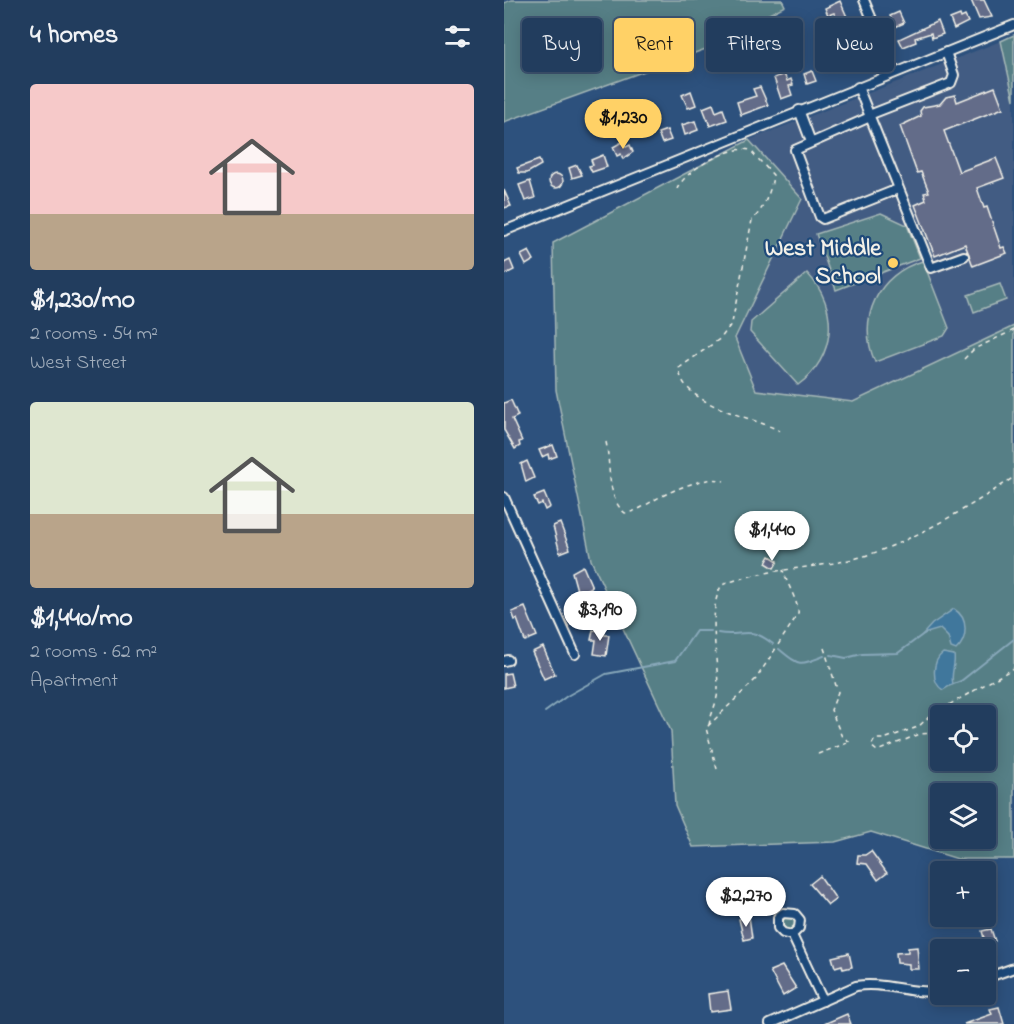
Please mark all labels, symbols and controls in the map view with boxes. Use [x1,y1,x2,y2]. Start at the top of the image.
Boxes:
text: 4 homes [30,17,118,55]
chip: Buy [522,18,602,72]
chip: Rent [614,18,694,72]
chip: Filters [706,18,803,72]
chip: New [815,18,894,72]
icon: filters [441,20,474,53]
pin: $1,230 [574,99,672,150]
text: $1,230 [599,104,647,133]
icon: home [198,123,306,231]
place label: West Middle School [765,232,882,295]
marker: West Middle School [886,256,900,270]
text: $1,230/mo [30,282,135,320]
text: 2 rooms · 54 m² [30,320,158,349]
text: West Street [30,349,127,378]
icon: home [198,441,306,549]
pin: $1,440 [723,511,821,562]
text: $1,440 [748,516,796,545]
pin: $3,190 [551,591,649,642]
text: $3,190 [578,596,622,625]
text: $1,440/mo [30,600,133,638]
text: 2 rooms · 62 m² [30,638,157,667]
text: Apartment [30,667,118,696]
map controls [930,705,996,1005]
button: locate [930,705,996,771]
button: layers [930,783,996,849]
button: + [930,861,996,927]
pin: $2,270 [697,877,795,928]
text: $2,270 [720,882,772,911]
button: − [930,939,996,1005]

